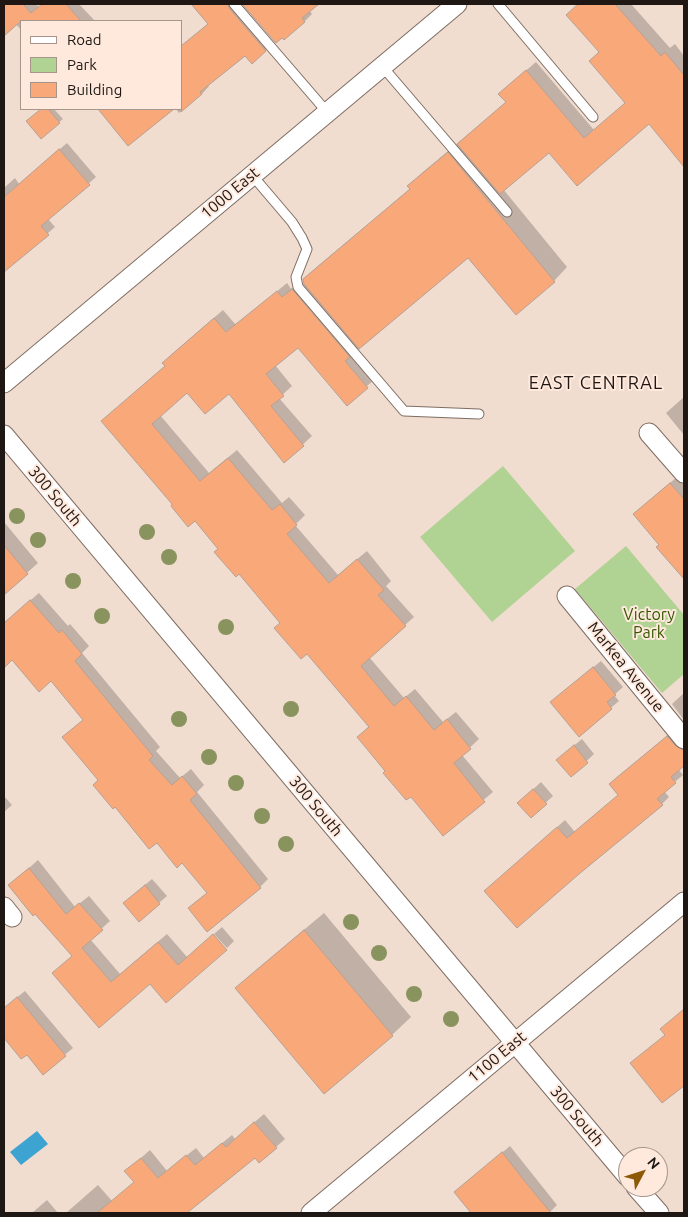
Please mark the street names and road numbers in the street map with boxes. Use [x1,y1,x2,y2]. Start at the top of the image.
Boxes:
street label: 1000 East [197,163,263,223]
street label: 300 South [24,462,86,530]
street label: Markea Avenue [584,618,668,716]
street label: 300 South [285,772,347,840]
street label: 1100 East [464,1027,530,1087]
street label: 300 South [546,1082,608,1150]

